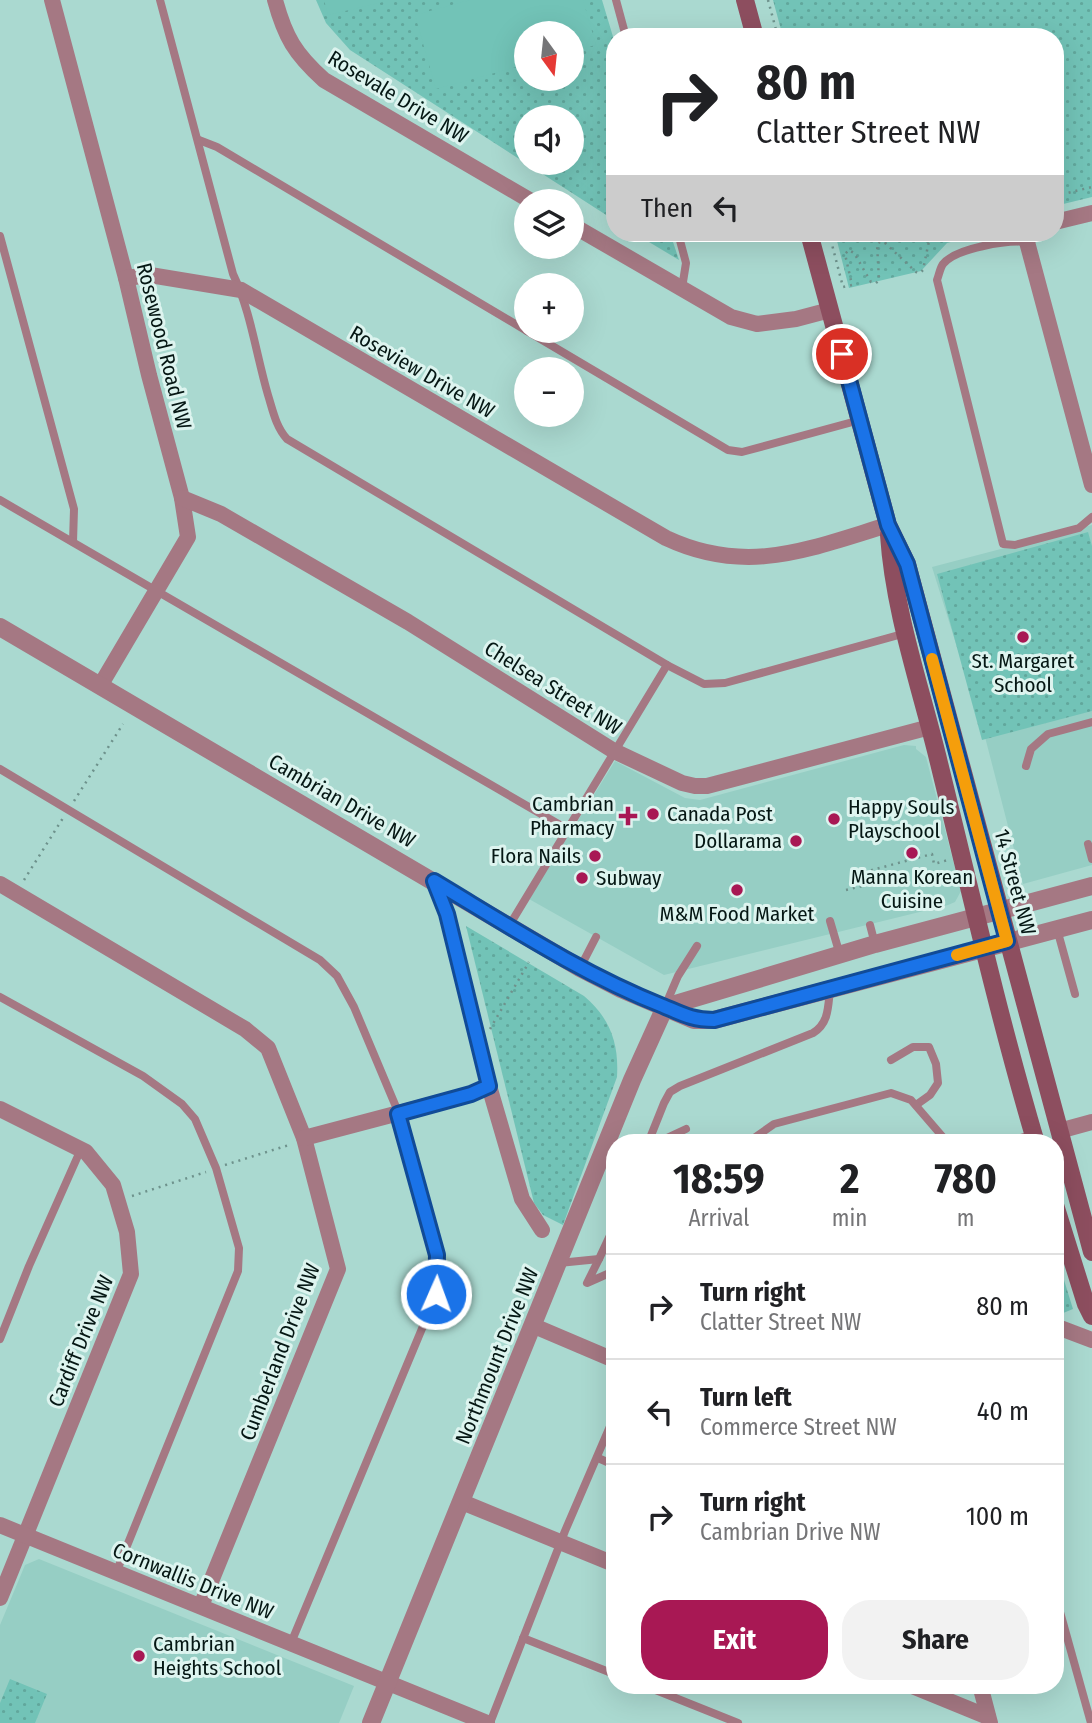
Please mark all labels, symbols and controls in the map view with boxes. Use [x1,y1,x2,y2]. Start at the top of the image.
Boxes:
north arrow [514,21,584,91]
map controls [514,21,584,427]
street label: Rosevale Drive NW [323,45,473,149]
text: 80 m [756,53,856,112]
icon: right [641,56,732,147]
button: sound [514,105,584,175]
text: Clatter Street NW [756,113,980,151]
button: layers [514,189,584,259]
icon: left [707,189,745,227]
text: Then [641,193,693,224]
street label: Rosewood Road NW [131,260,197,432]
button: + [514,273,584,343]
street label: Roseview Drive NW [345,320,499,424]
pin [812,324,872,384]
icon: arrive [823,335,861,373]
button: − [514,357,584,427]
marker: St. Margaret School [1015,629,1031,645]
street label: Chelsea Street NW [480,635,627,741]
place label: St. Margaret School [972,648,1075,698]
street label: Cambrian Drive NW [264,749,420,854]
place label: Cambrian Pharmacy [530,791,615,841]
place label: Happy Souls Playschool [848,794,955,844]
place label: Canada Post [667,801,773,827]
marker: Canada Post [645,806,661,822]
marker: Cambrian Pharmacy [620,808,636,824]
marker: Happy Souls Playschool [826,811,842,827]
street label: 14 Street NW [988,826,1042,938]
place label: Dollarama [694,828,782,854]
marker: Dollarama [788,833,804,849]
place label: Flora Nails [491,843,581,869]
marker: Manna Korean Cuisine [904,845,920,861]
marker: Flora Nails [587,848,603,864]
place label: Manna Korean Cuisine [851,864,973,914]
place label: Subway [596,865,662,891]
marker: Subway [574,870,590,886]
marker: M&M Food Market [729,882,745,898]
place label: M&M Food Market [660,901,815,927]
text: 18:59 [673,1154,765,1204]
text: 2 [840,1154,859,1204]
text: 780 [935,1154,997,1204]
text: Arrival [688,1204,749,1232]
text: min [832,1204,867,1232]
text: m [957,1204,975,1232]
position arrow [399,1257,473,1331]
street label: Cumberland Drive NW [234,1260,326,1444]
street label: Northmount Drive NW [450,1264,544,1448]
street label: Cardiff Drive NW [43,1271,119,1411]
text: Turn right [700,1277,806,1308]
icon: right [641,1288,679,1326]
text: 80 m [976,1291,1029,1322]
text: Clatter Street NW [700,1308,861,1336]
text: Turn left [700,1382,792,1413]
icon: left [641,1393,679,1431]
text: 40 m [977,1396,1029,1427]
text: Commerce Street NW [700,1413,897,1441]
text: Turn right [700,1487,806,1518]
icon: right [641,1498,679,1536]
text: 100 m [966,1501,1029,1532]
text: Cambrian Drive NW [700,1518,881,1546]
street label: Cornwallis Drive NW [109,1537,278,1625]
button: Exit [641,1600,828,1680]
button: Share [842,1600,1029,1680]
place label: Cambrian Heights School [153,1631,282,1681]
marker: Cambrian Heights School [131,1648,147,1664]

